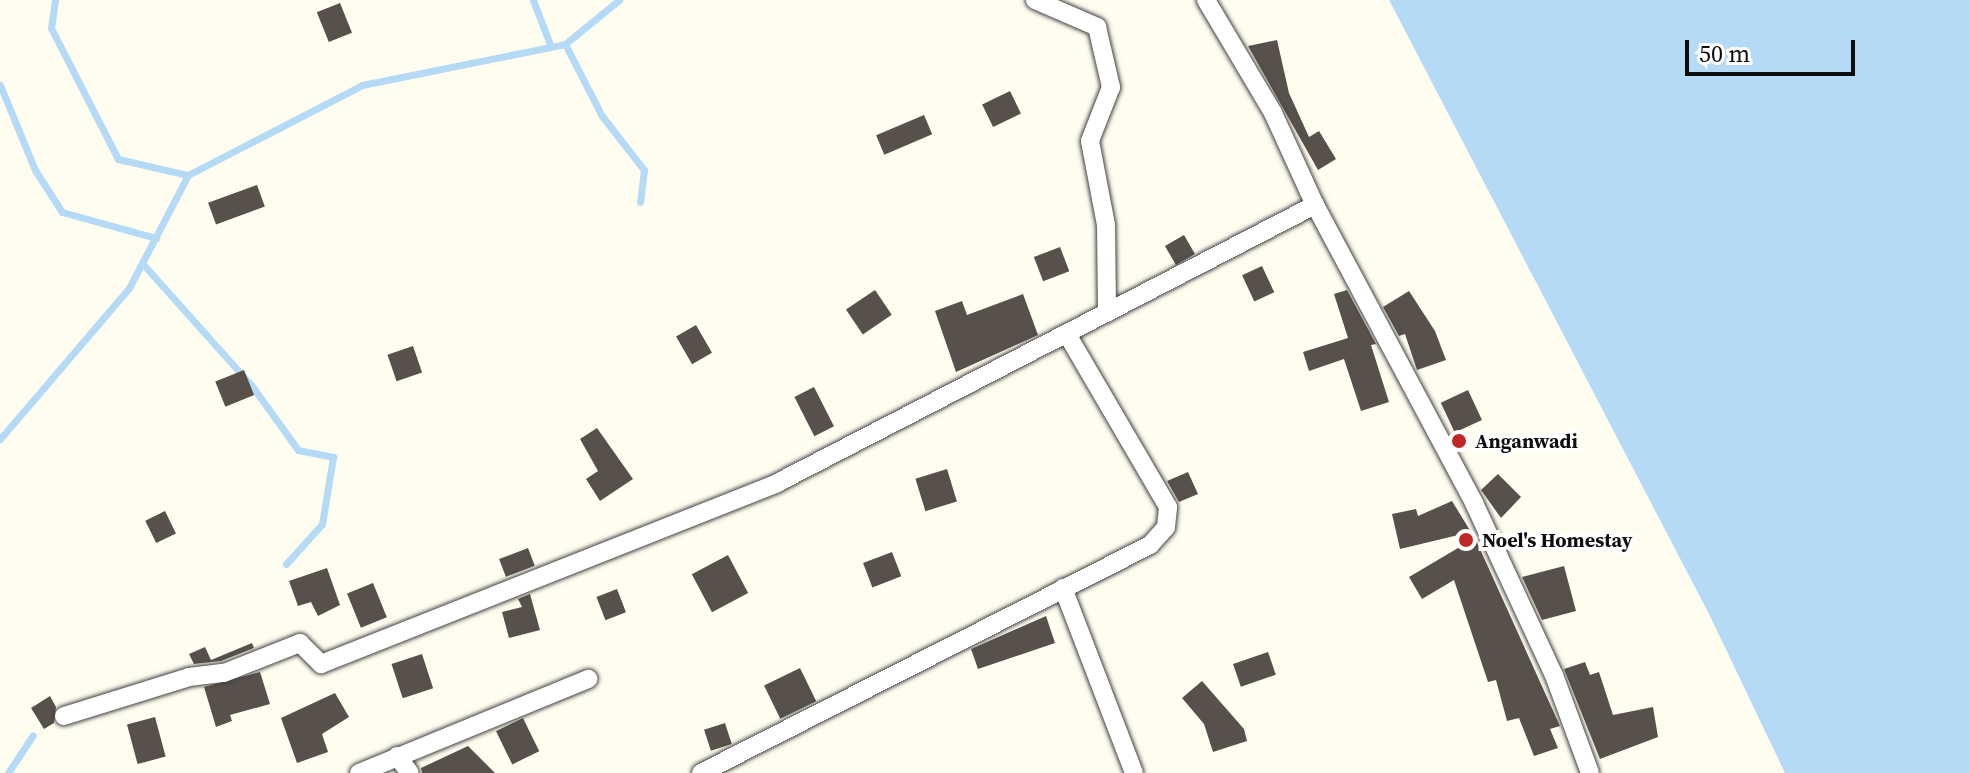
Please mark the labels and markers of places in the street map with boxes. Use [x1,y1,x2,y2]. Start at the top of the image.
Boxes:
place label: Anganwadi [1475,429,1578,453]
marker: Anganwadi [1450,432,1468,450]
place label: Noel's Homestay [1482,528,1632,552]
marker: Noel's Homestay [1457,531,1475,549]

